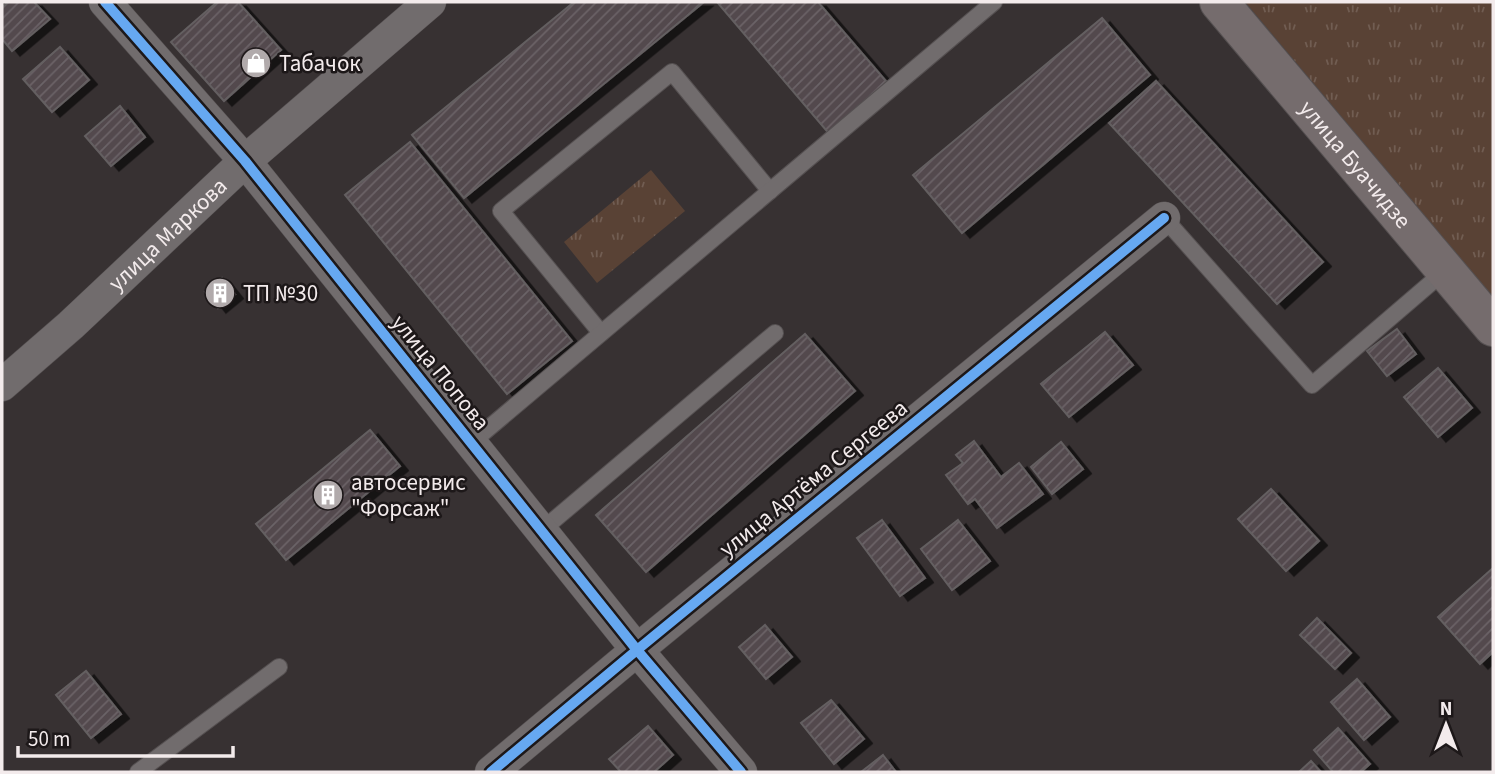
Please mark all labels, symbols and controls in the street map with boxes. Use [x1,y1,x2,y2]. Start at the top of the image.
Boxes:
shop icon: Табачок [239,46,273,80]
place label: Табачок [279,47,361,80]
street label: улица Буачидзе [1291,93,1419,236]
street label: улица Маркова [101,170,235,299]
building icon: ТП №30 [203,276,237,310]
place label: ТП №30 [243,277,318,310]
street label: улица Попова [384,307,498,437]
street label: улица Артёма Сергеева [712,392,915,565]
place label: автосервис "Форсаж" [351,466,466,525]
building icon: автосервис "Форсаж" [311,478,345,512]
north arrow [1411,690,1481,760]
text: N [1440,696,1452,723]
scale bar [18,714,233,758]
text: 50 m [28,724,70,754]

